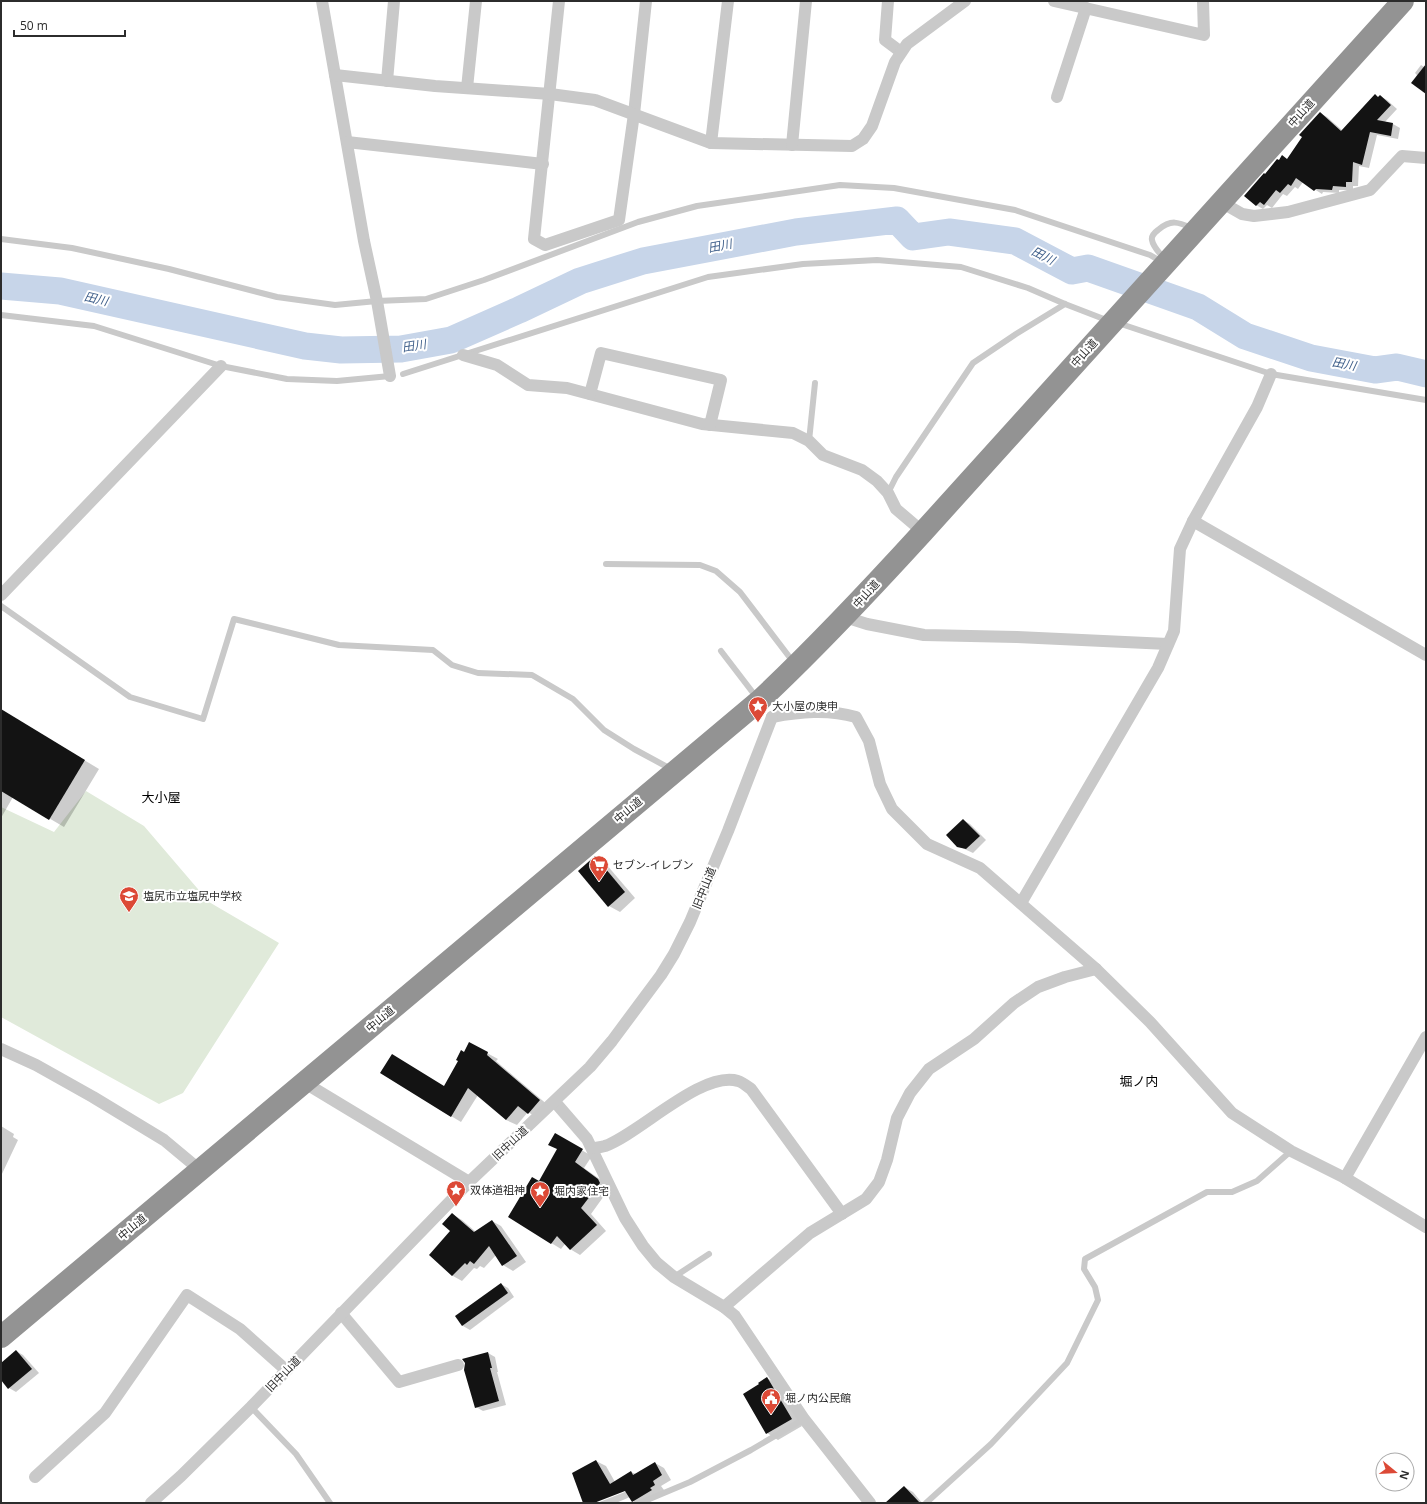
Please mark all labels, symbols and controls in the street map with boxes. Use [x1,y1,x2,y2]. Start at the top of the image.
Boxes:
scale bar [14,12,125,38]
text: 50 m [20,17,48,34]
street label: 中山道 [1284,95,1317,130]
water label: 田川 [706,234,735,256]
water label: 田川 [1029,243,1060,269]
water label: 田川 [83,288,112,310]
water label: 田川 [401,335,429,356]
street label: 中山道 [1067,335,1100,370]
water label: 田川 [1331,353,1359,375]
street label: 中山道 [849,576,882,611]
place icon: 大小屋の庚申 [747,695,769,723]
place label: 大小屋の庚申 [772,698,838,713]
district label: 大小屋 [141,788,181,806]
street label: 中山道 [610,793,645,826]
supermarket icon: セブン-イレブン [588,854,610,882]
place label: セブン-イレブン [613,857,694,872]
street label: 旧中山道 [688,865,719,911]
school or university icon: 塩尻市立塩尻中学校 [118,885,140,913]
place label: 塩尻市立塩尻中学校 [143,888,242,903]
street label: 中山道 [362,1002,397,1035]
district label: 堀ノ内 [1119,1072,1159,1090]
street label: 旧中山道 [488,1122,531,1163]
place icon: 双体道祖神 [445,1179,467,1207]
place icon: 堀内家住宅 [529,1180,551,1208]
place label: 双体道祖神 [470,1182,525,1197]
place label: 堀内家住宅 [554,1183,609,1198]
street label: 中山道 [114,1210,149,1243]
street label: 旧中山道 [262,1353,303,1395]
public building icon: 堀ノ内公民館 [760,1387,782,1415]
place label: 堀ノ内公民館 [785,1390,851,1405]
north arrow [1375,1452,1415,1492]
text: N [1396,1469,1414,1482]

